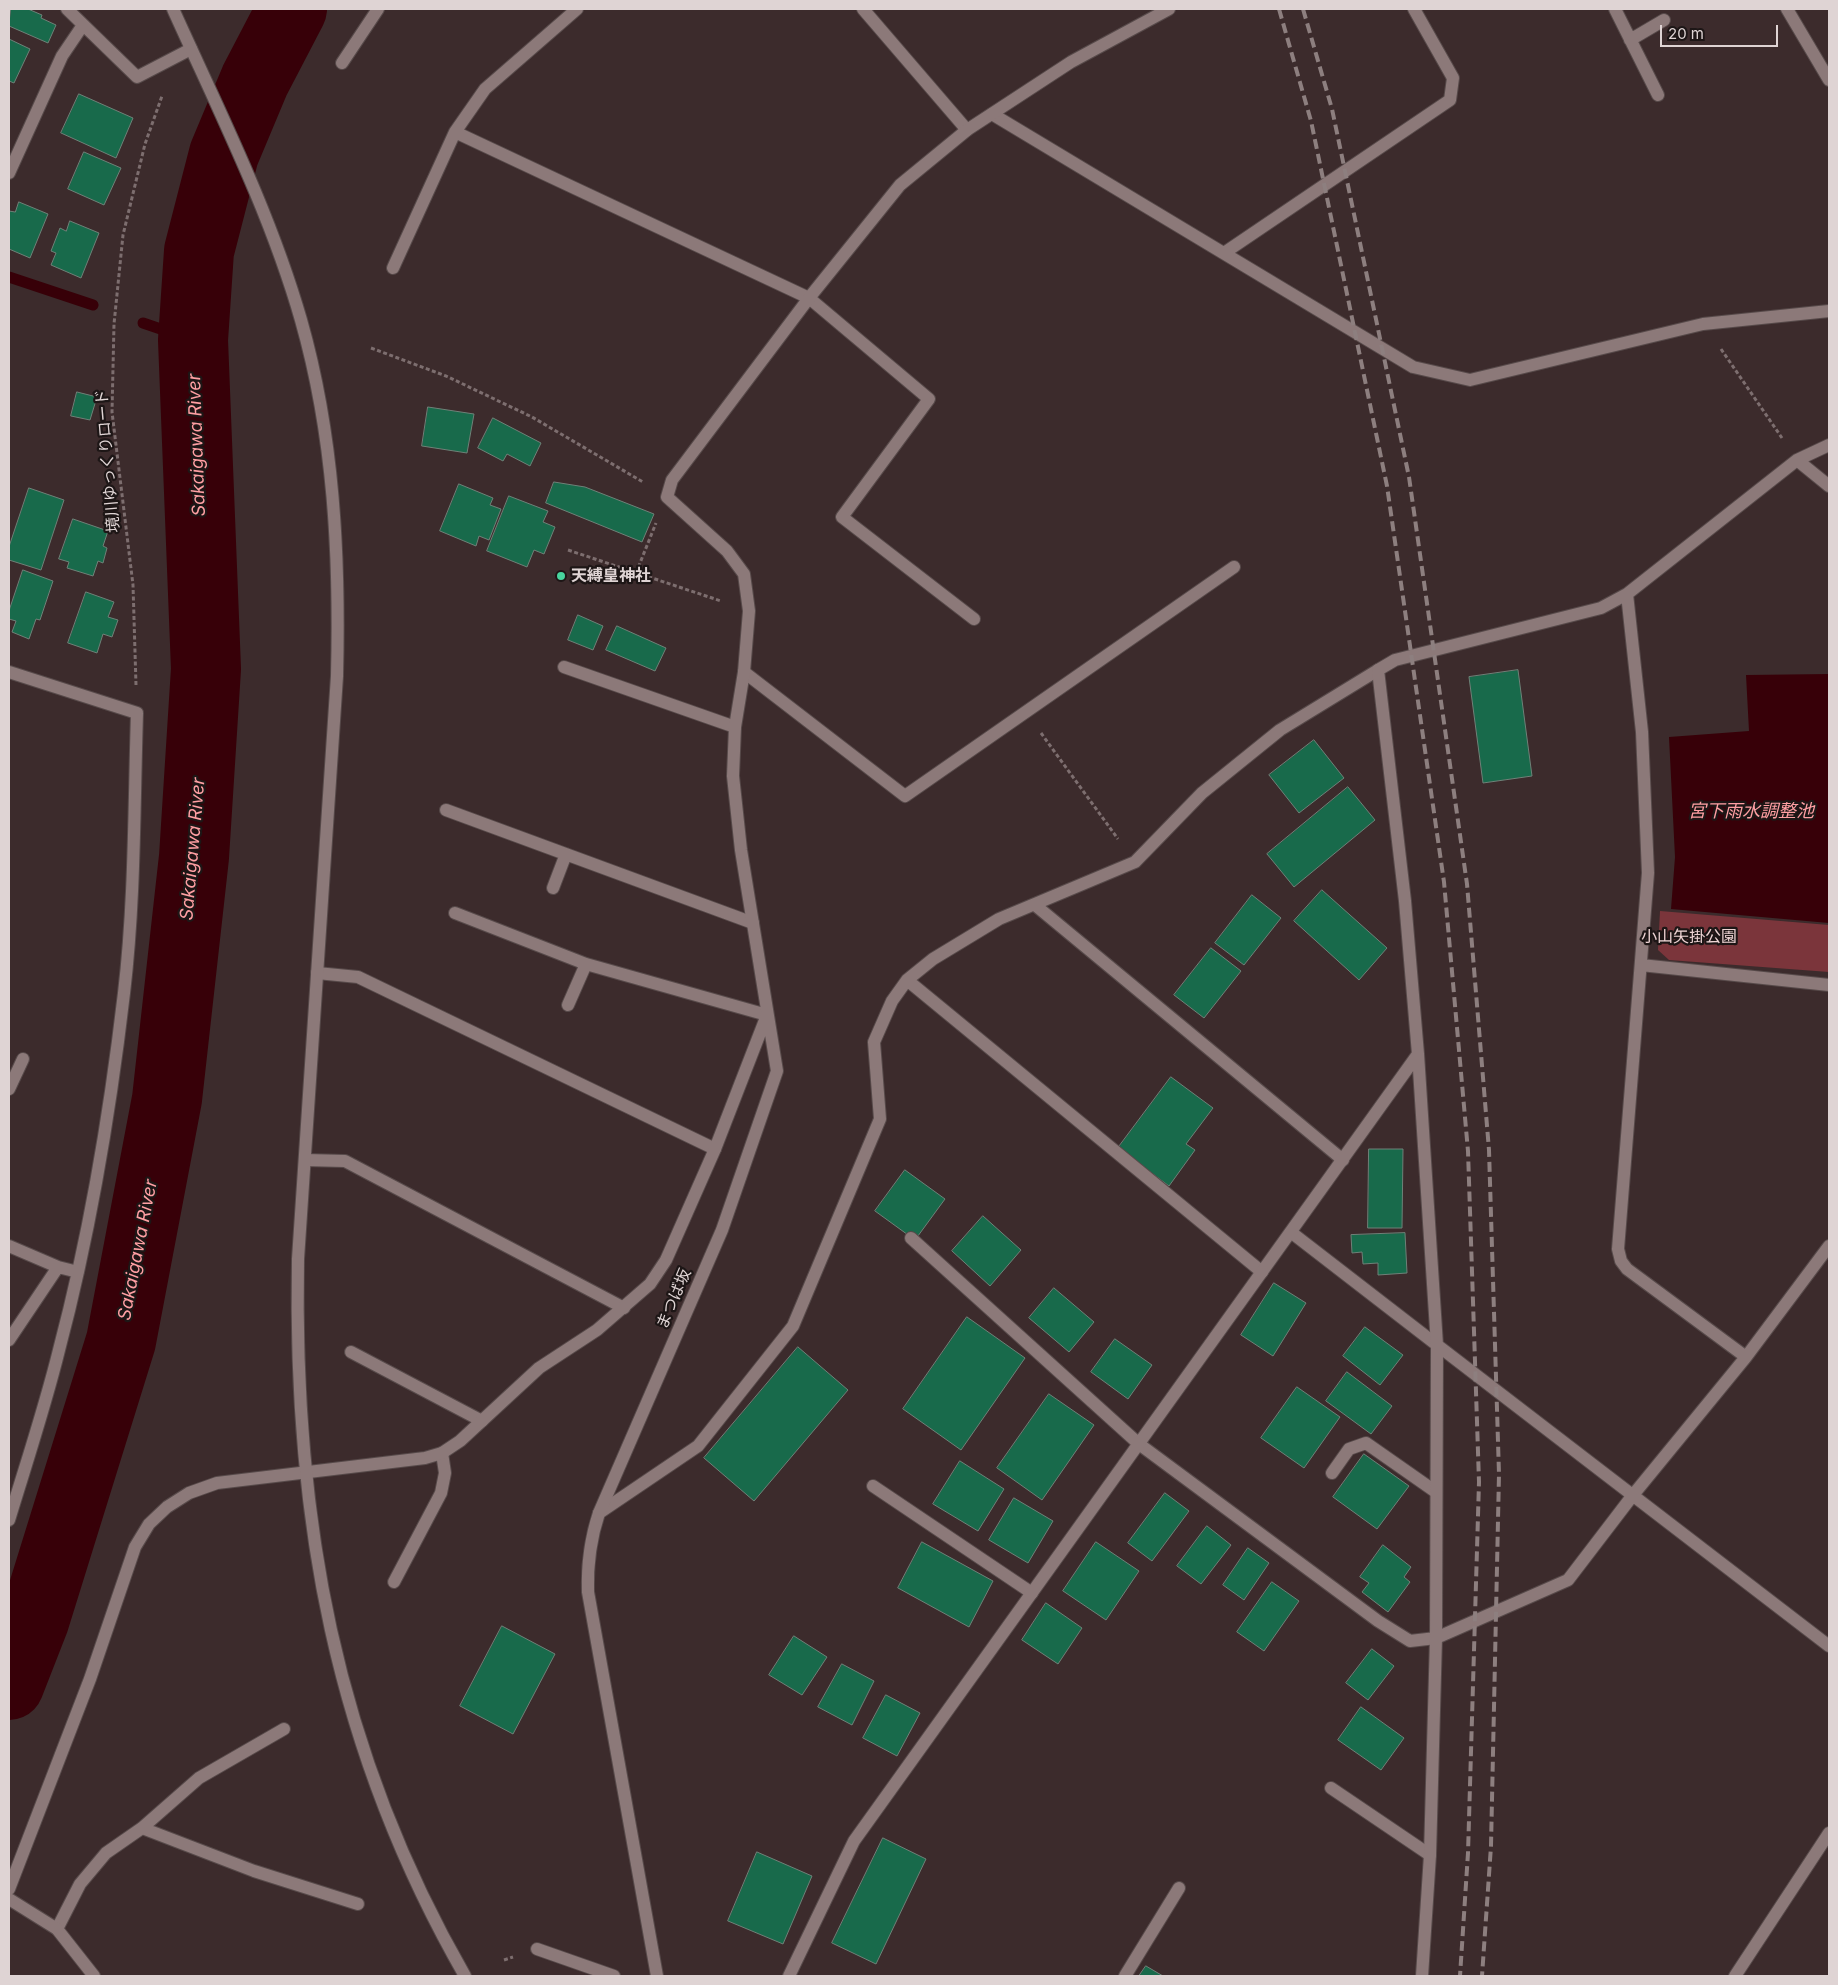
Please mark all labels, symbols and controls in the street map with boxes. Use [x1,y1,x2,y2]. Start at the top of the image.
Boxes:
scale bar [1663,15,1780,47]
text: 20 m [1668,24,1704,43]
water label: Sakaigawa River [184,373,210,517]
street label: 境川ゆっくりロード [92,388,124,534]
place label: 天縛皇神社 [571,566,651,586]
marker: 天縛皇神社 [555,570,567,582]
water label: Sakaigawa River [176,777,210,921]
water label: 宮下雨水調整池 [1688,801,1814,823]
park label: 小山矢掛公園 [1641,927,1737,947]
water label: Sakaigawa River [114,1178,162,1322]
street label: まつば坂 [653,1266,695,1332]

